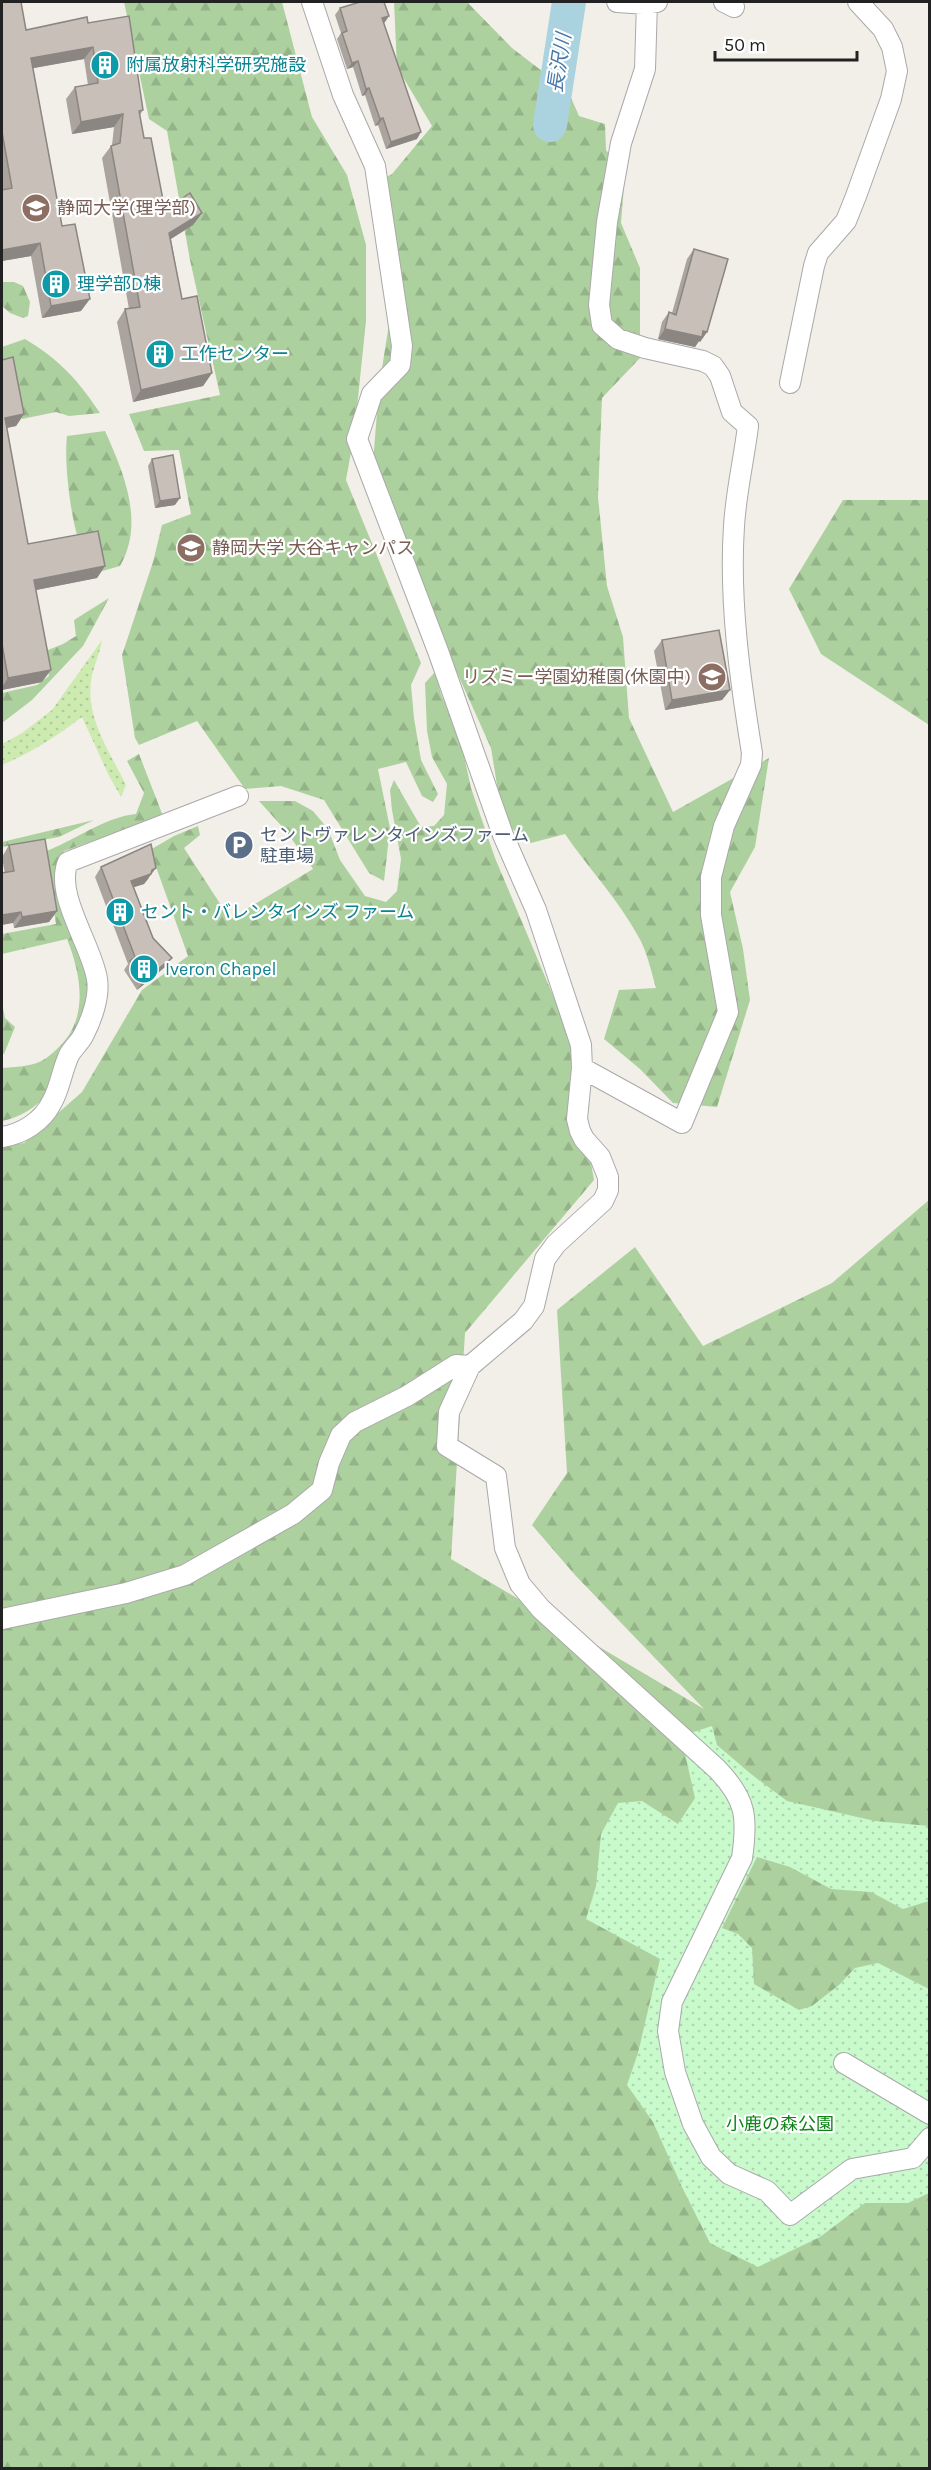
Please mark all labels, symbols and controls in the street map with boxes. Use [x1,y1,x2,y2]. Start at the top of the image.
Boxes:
scale bar [715,24,858,62]
water label: 長沢川 [543,30,576,95]
text: 50 m [724,34,766,56]
building icon: 附属放射科学研究施設 [89,49,121,81]
place label: 附属放射科学研究施設 [126,54,306,76]
school or university icon: 静岡大学(理学部) [20,192,52,224]
place label: 静岡大学(理学部) [57,197,196,219]
building icon: 理学部D棟 [40,268,72,300]
place label: 理学部D棟 [77,273,161,295]
building icon: 工作センター [144,338,176,370]
place label: 工作センター [181,343,289,365]
school or university icon: 静岡大学 大谷キャンパス [175,532,207,564]
place label: 静岡大学 大谷キャンパス [212,537,414,559]
school or university icon: リズミー学園幼稚園(休園中) [696,661,728,693]
place label: リズミー学園幼稚園(休園中) [462,666,691,688]
place label: セントヴァレンタインズファーム 駐車場 [260,824,529,867]
parking icon: セントヴァレンタインズファーム 駐車場 [223,829,255,861]
building icon: セント・バレンタインズ ファーム [104,896,136,928]
place label: セント・バレンタインズ ファーム [141,901,414,923]
building icon: Iveron Chapel [128,953,160,985]
place label: Iveron Chapel [165,958,276,980]
park label: 小鹿の森公園 [726,2113,834,2135]

